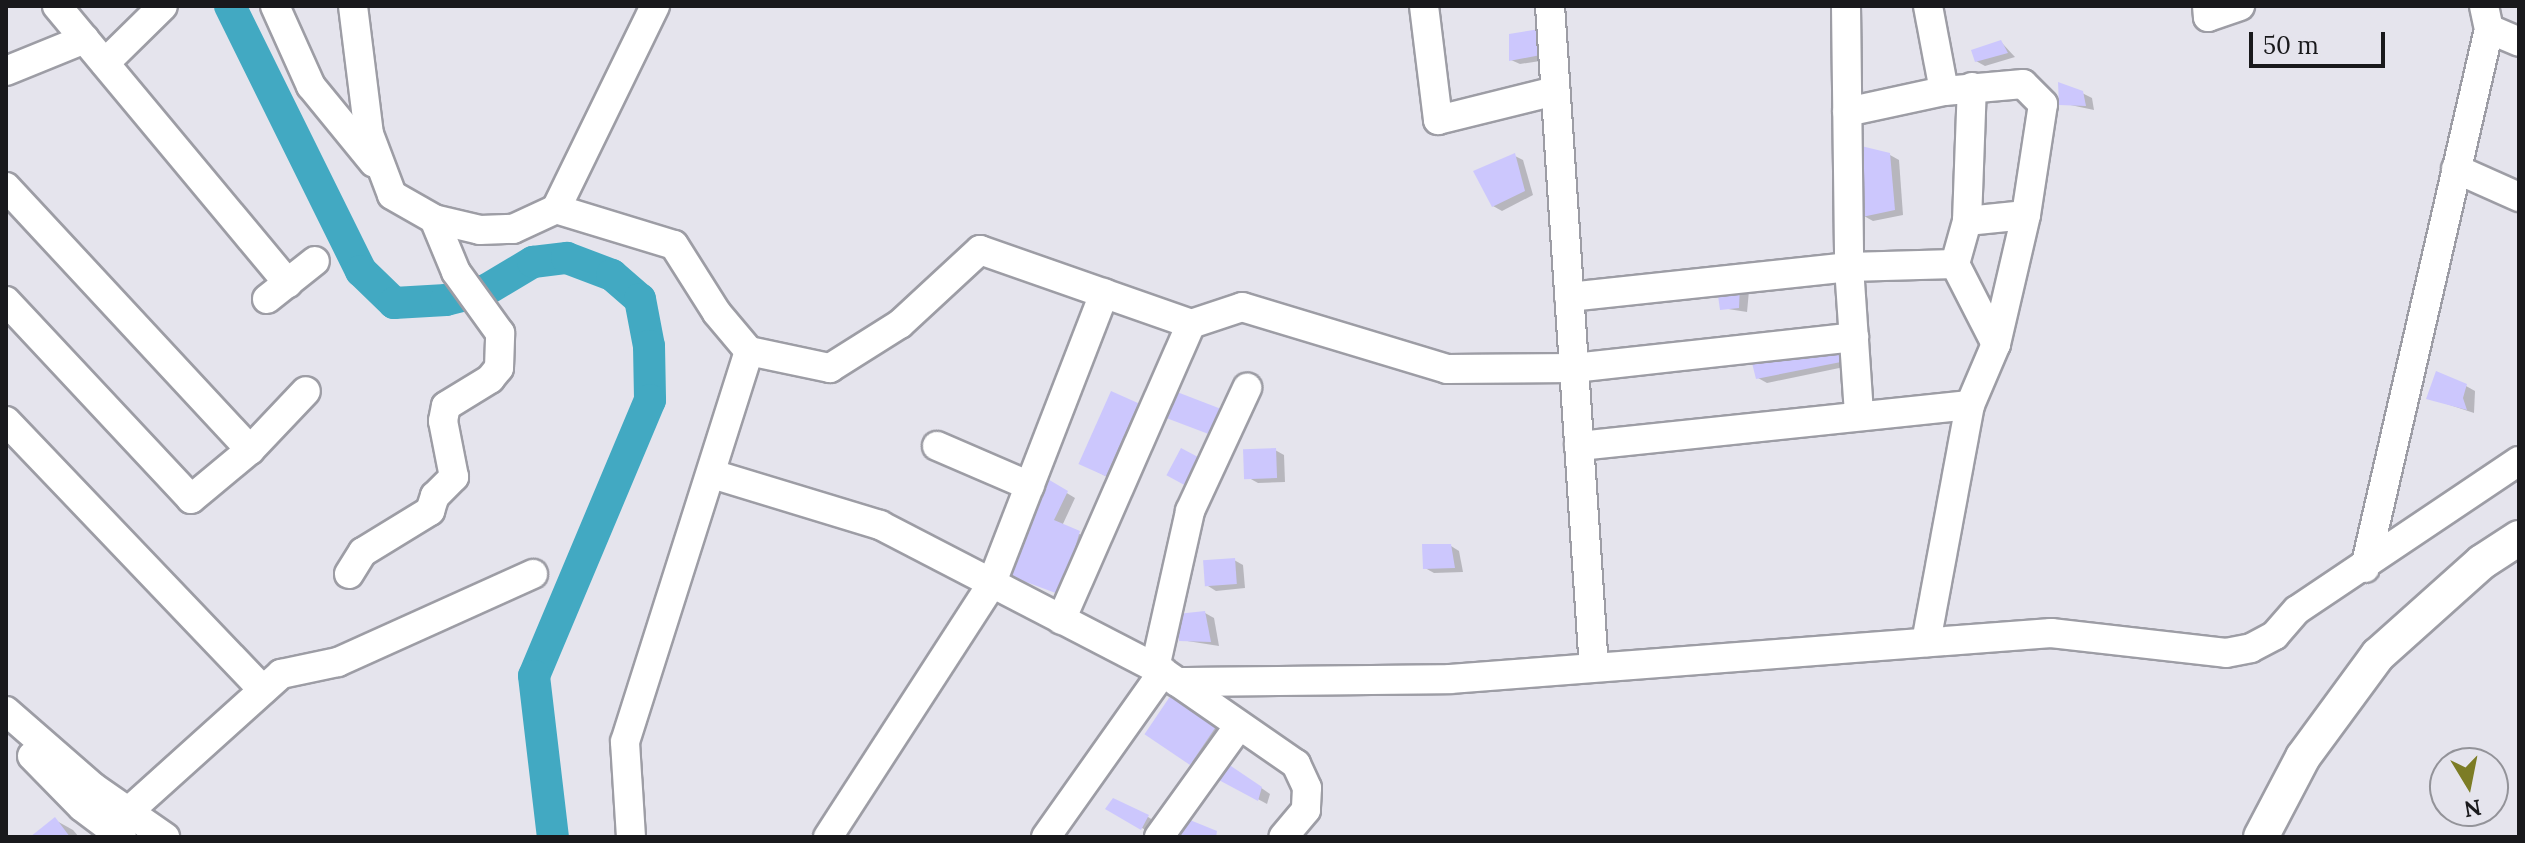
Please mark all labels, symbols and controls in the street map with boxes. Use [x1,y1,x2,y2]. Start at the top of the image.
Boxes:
scale bar [2253,16,2389,66]
text: 50 m [2263,30,2319,61]
north arrow [2429,747,2509,827]
text: N [2462,793,2484,824]

